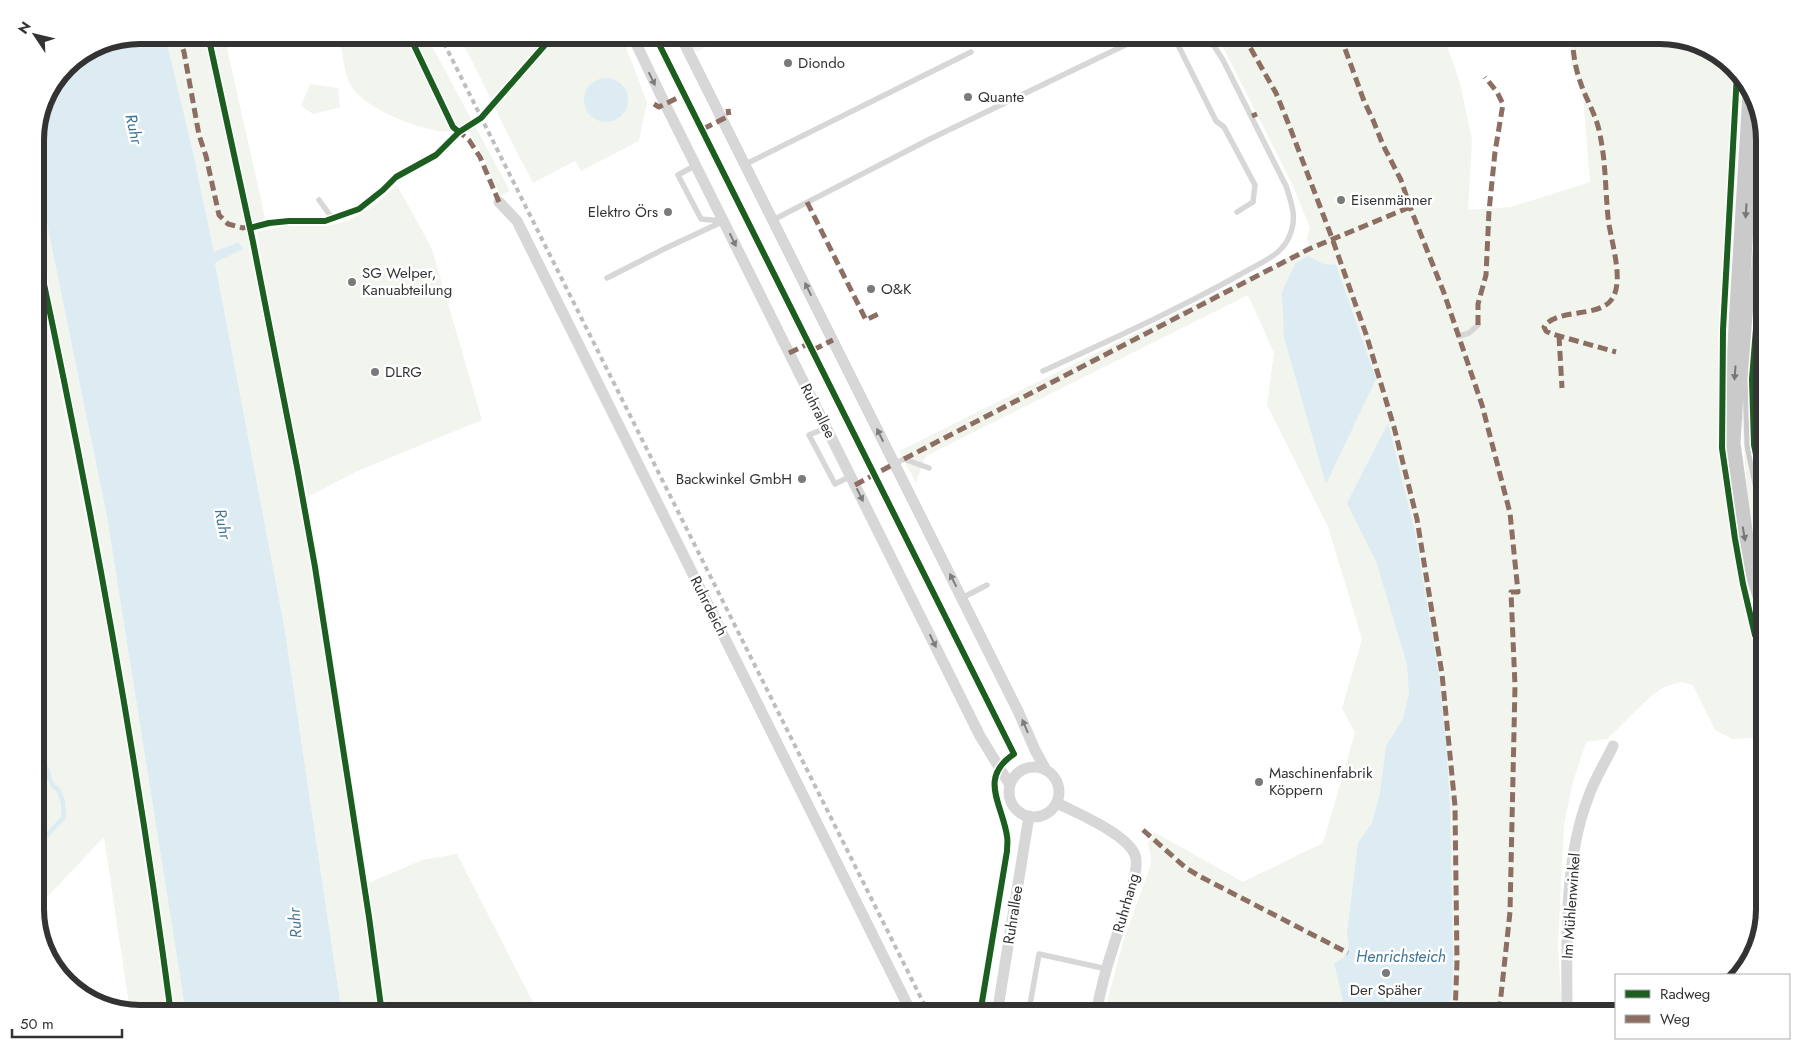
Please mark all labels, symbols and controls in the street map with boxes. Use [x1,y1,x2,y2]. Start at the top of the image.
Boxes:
north arrow [10,10,60,60]
text: N [13,17,36,38]
place label: Diondo [798,52,845,74]
marker: Diondo [782,57,794,69]
one-way arrow [649,72,657,86]
place label: Quante [978,86,1024,108]
marker: Quante [962,91,974,103]
water label: Ruhr [119,112,149,148]
place label: Eisenmänner [1351,189,1433,211]
marker: Eisenmänner [1335,194,1347,206]
place label: Elektro Örs [588,201,658,223]
one-way arrow [1741,203,1749,219]
marker: Elektro Örs [662,206,674,218]
one-way arrow [729,233,737,247]
place label: SG Welper, Kanuabteilung [362,262,452,301]
marker: SG Welper, Kanuabteilung [346,276,358,288]
place label: O&K [881,278,912,300]
one-way arrow [803,282,812,297]
marker: O&K [865,283,877,295]
place label: DLRG [385,361,422,383]
one-way arrow [1731,365,1739,381]
marker: DLRG [369,366,381,378]
street label: Ruhrallee [795,380,841,442]
one-way arrow [876,428,884,442]
place label: Backwinkel GmbH [676,468,792,490]
marker: Backwinkel GmbH [796,473,808,485]
one-way arrow [856,488,864,502]
water label: Ruhr [209,507,237,543]
one-way arrow [1741,527,1749,543]
street label: Ruhrdeich [685,572,733,640]
one-way arrow [949,573,957,587]
one-way arrow [929,634,937,648]
one-way arrow [1020,719,1028,733]
place label: Maschinenfabrik Köppern [1269,762,1373,801]
marker: Maschinenfabrik Köppern [1253,776,1265,788]
street label: Im Mühlenwinkel [1556,852,1586,960]
street label: Ruhrhang [1107,871,1145,935]
street label: Ruhrallee [998,884,1029,946]
water label: Ruhr [282,905,308,939]
water label: Henrichsteich [1356,945,1446,968]
marker: Der Späher [1380,967,1392,979]
legend [1615,974,1790,1039]
place label: Der Späher [1350,979,1423,1001]
text: Radweg [1660,983,1710,1005]
scale bar [12,1006,122,1038]
text: Weg [1660,1008,1690,1030]
text: 50 m [20,1013,54,1035]

